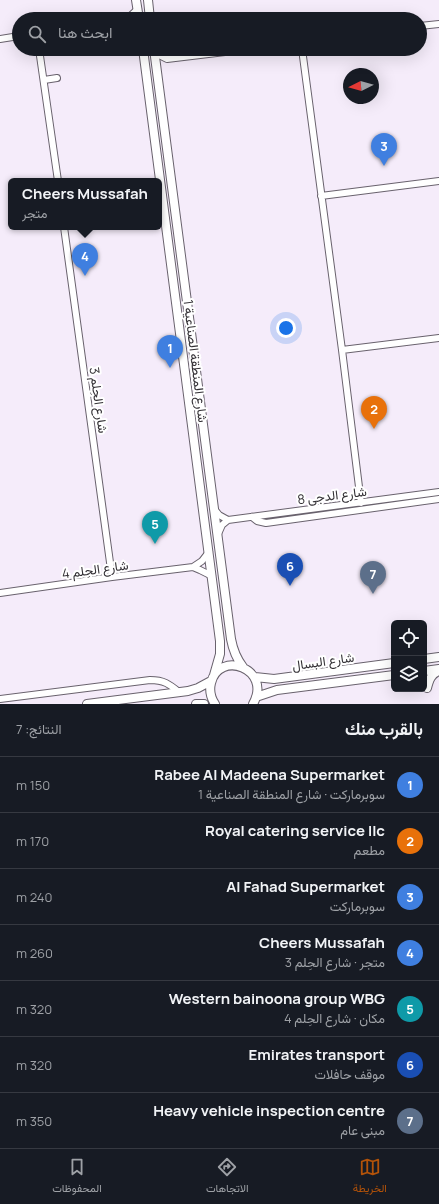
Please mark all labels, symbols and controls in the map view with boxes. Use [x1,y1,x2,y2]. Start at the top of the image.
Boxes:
search box [12,12,427,56]
text: ابحث هنا [58,22,112,43]
icon: search [26,23,48,45]
north arrow [343,68,379,104]
pin: 3 [371,133,397,166]
popup [8,178,162,230]
text: Cheers Mussafah [22,183,148,204]
text: متجر [22,204,48,222]
pin: 4 [72,243,98,276]
street label: شارع المنطقة الصناعية 1 [179,299,212,424]
your location [276,318,296,338]
pin: 1 [157,335,183,368]
street label: شارع الحِلم 3 [84,366,113,434]
pin: 2 [361,396,387,429]
street label: شارع الدجى 8 [296,482,368,509]
pin: 5 [142,511,168,544]
pin: 6 [277,553,303,586]
street label: شارع الحِلم 4 [61,555,130,584]
pin: 7 [360,561,386,594]
map controls [391,620,427,692]
button: locate [391,620,427,656]
street label: شارع البسال [291,648,355,675]
button: layers [391,656,427,692]
text: بالقرب منك [345,717,423,740]
text: النتائج: 7 [16,720,61,738]
text: Rabee Al Madeena Supermarket [154,764,385,785]
text: 150 m [16,776,50,794]
text: 1 [407,776,413,794]
text: سوبرماركت · شارع المنطقة الصناعية 1 [198,785,385,803]
text: Royal catering service llc [205,820,385,841]
text: 170 m [16,832,49,850]
text: 2 [406,832,414,850]
text: مطعم [354,841,385,859]
text: Al Fahad Supermarket [226,876,385,897]
text: 240 m [16,888,52,906]
text: 3 [406,888,414,906]
text: سوبرماركت [330,897,385,915]
text: Cheers Mussafah [259,932,385,953]
text: 260 m [16,944,53,962]
text: 4 [406,944,414,962]
text: متجر · شارع الحِلم 3 [285,953,385,971]
text: Western bainoona group WBG [169,988,385,1009]
text: 320 m [16,1000,52,1018]
text: 5 [406,1000,414,1018]
text: مكان · شارع الحِلم 4 [284,1009,385,1027]
text: Emirates transport [248,1044,385,1065]
text: 320 m [16,1056,52,1074]
text: 6 [406,1056,414,1074]
text: موقف حافلات [314,1065,385,1083]
text: Heavy vehicle inspection centre [153,1100,385,1121]
text: 350 m [16,1112,52,1130]
text: 7 [407,1112,413,1130]
text: مبنى عام [340,1121,385,1139]
tab: المحفوظات [52,1156,102,1198]
tab: الاتجاهات [206,1156,249,1198]
tab: الخريطة [353,1156,387,1198]

